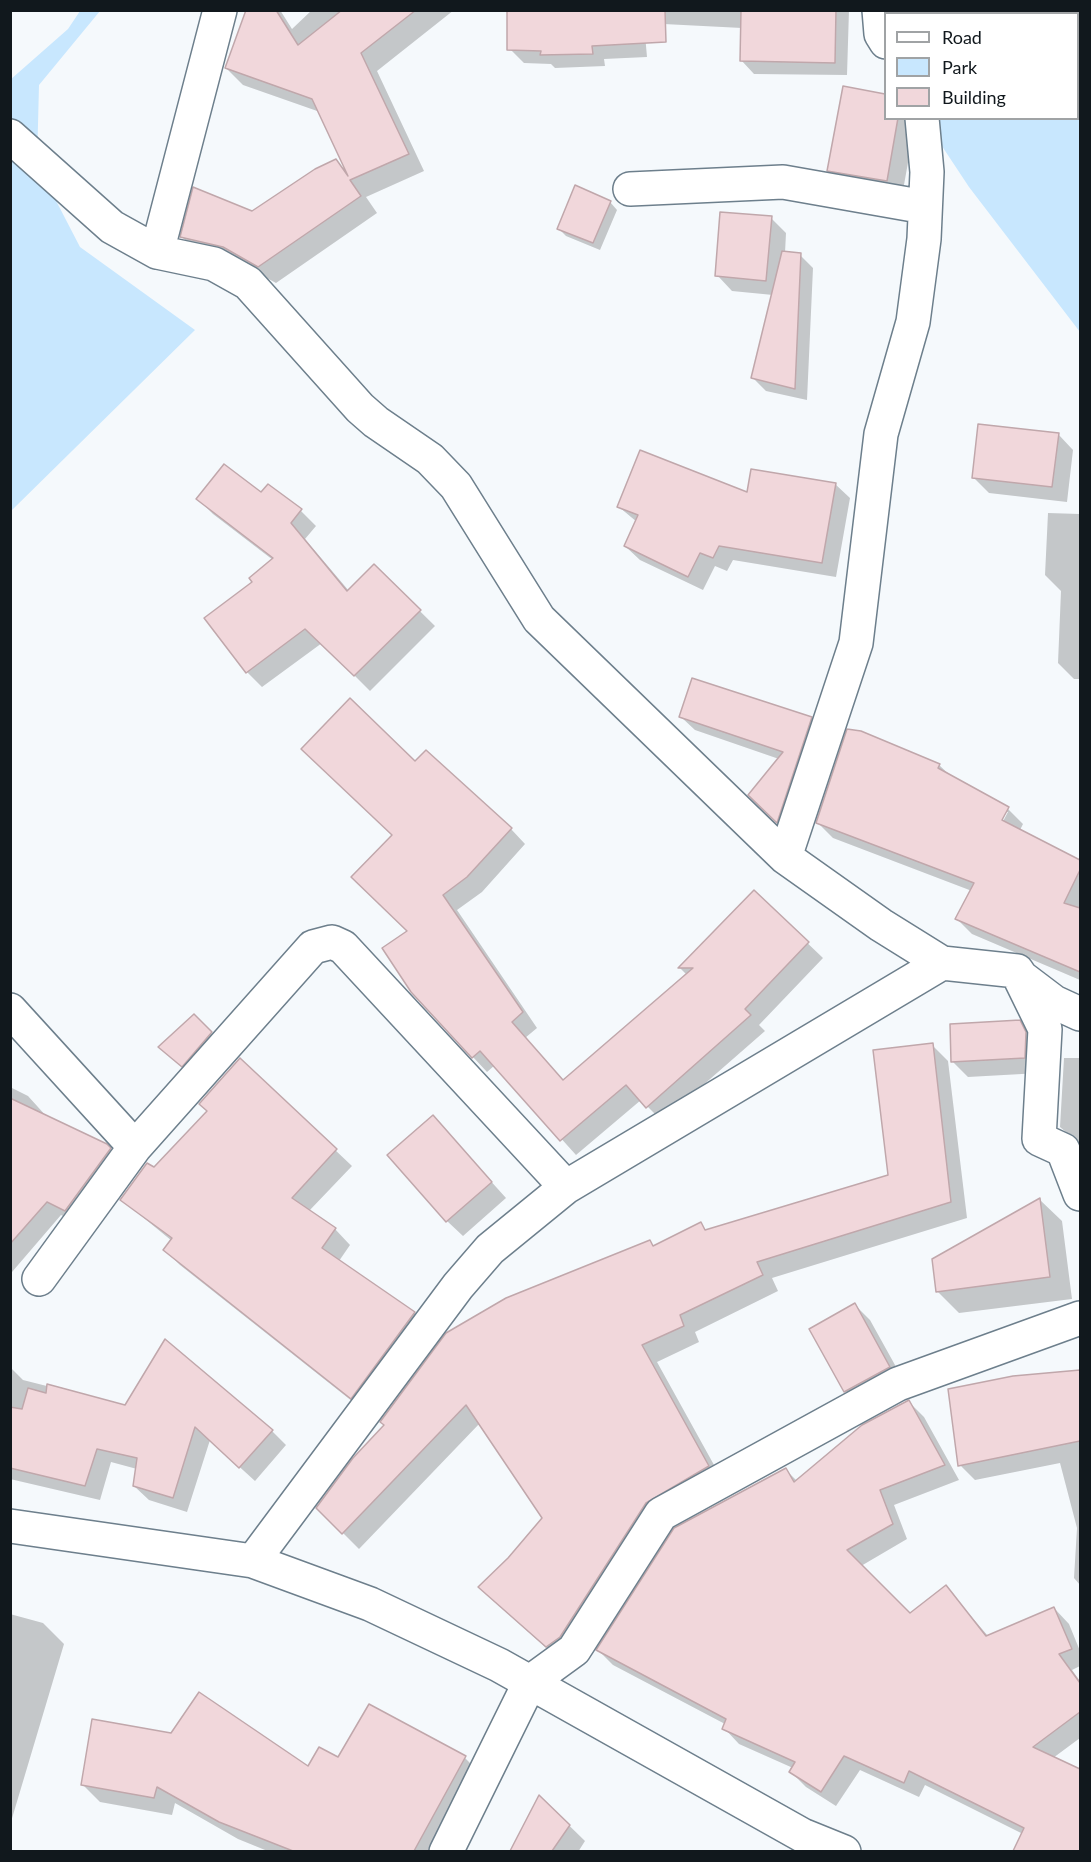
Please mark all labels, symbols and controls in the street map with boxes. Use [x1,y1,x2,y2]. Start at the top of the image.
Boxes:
legend [884,12,1079,120]
text: Road [942,26,982,48]
text: Park [942,56,977,78]
text: Building [942,86,1006,108]

